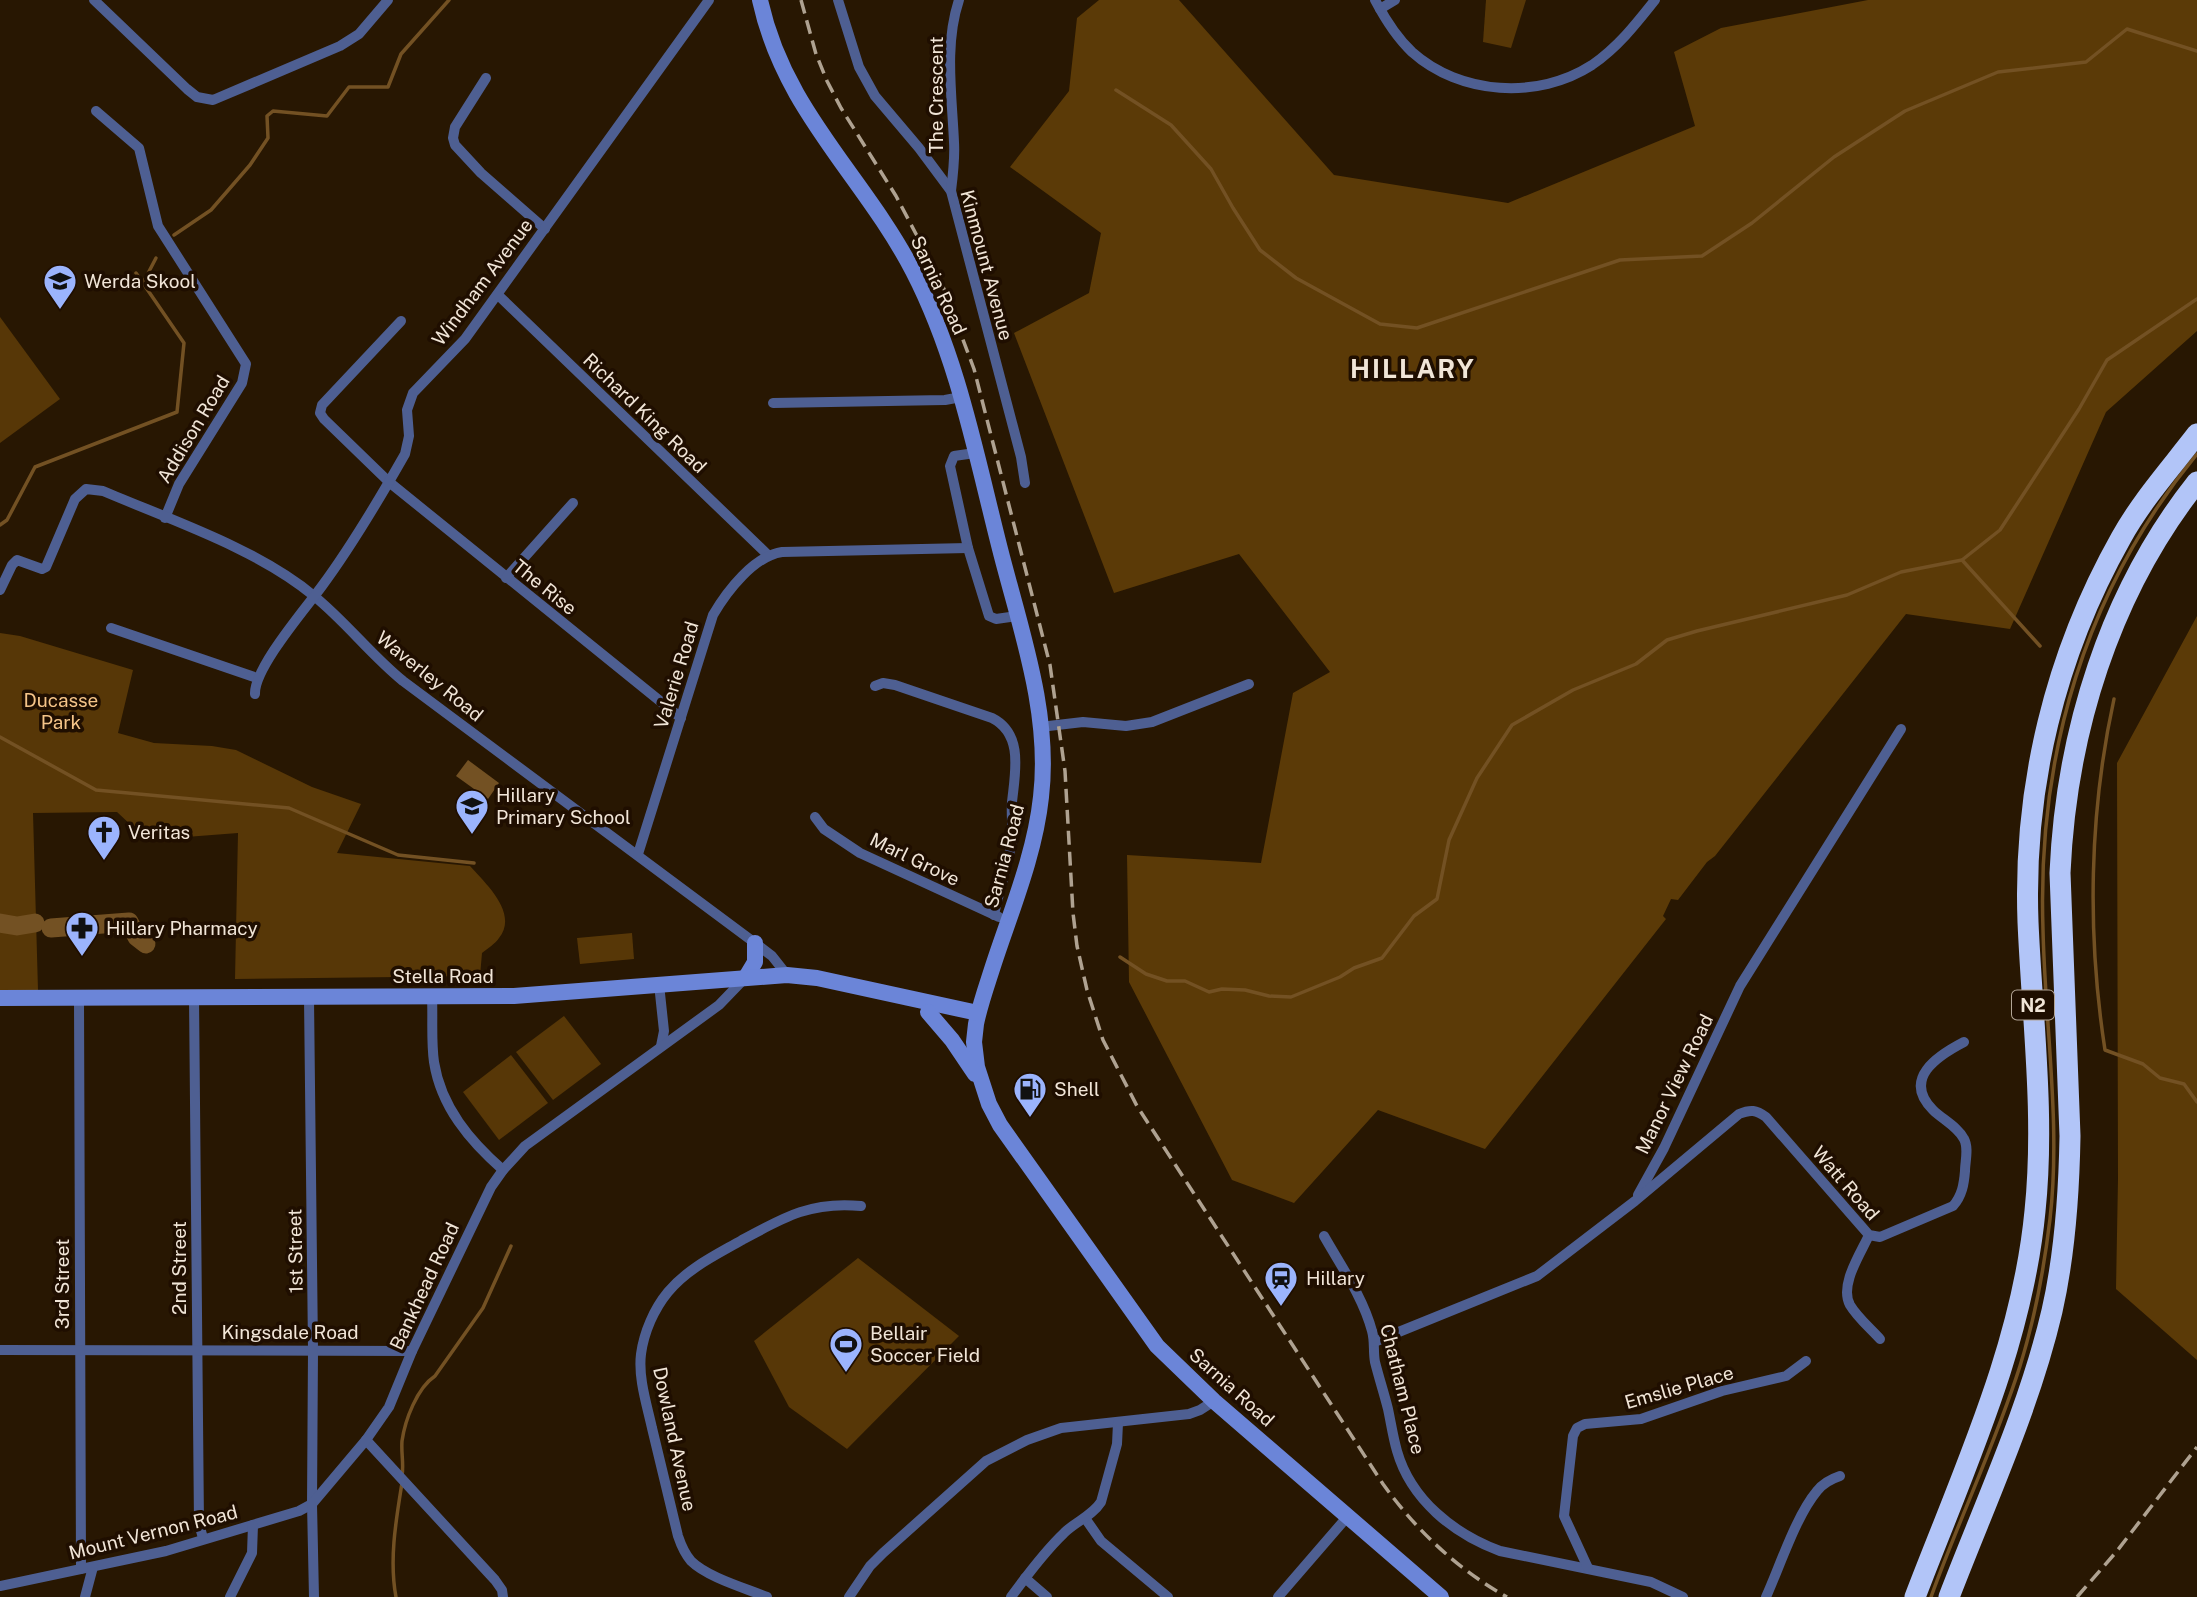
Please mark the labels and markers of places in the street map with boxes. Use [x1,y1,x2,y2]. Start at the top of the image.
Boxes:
school or university icon: Werda Skool [41,262,79,311]
place label: Werda Skool [84,270,196,292]
place label: Hillary Primary School [496,784,631,828]
school or university icon: Hillary Primary School [453,787,491,836]
church icon: Veritas [85,813,123,862]
place label: Veritas [128,821,190,843]
pharmacy icon: Hillary Pharmacy [63,909,101,958]
place label: Hillary Pharmacy [106,917,258,939]
fuel station icon: Shell [1011,1070,1049,1119]
place label: Shell [1054,1078,1100,1100]
station icon: Hillary [1262,1259,1300,1308]
place label: Hillary [1306,1267,1365,1289]
place label: Bellair Soccer Field [870,1322,980,1366]
sports icon: Bellair Soccer Field [827,1325,865,1374]

